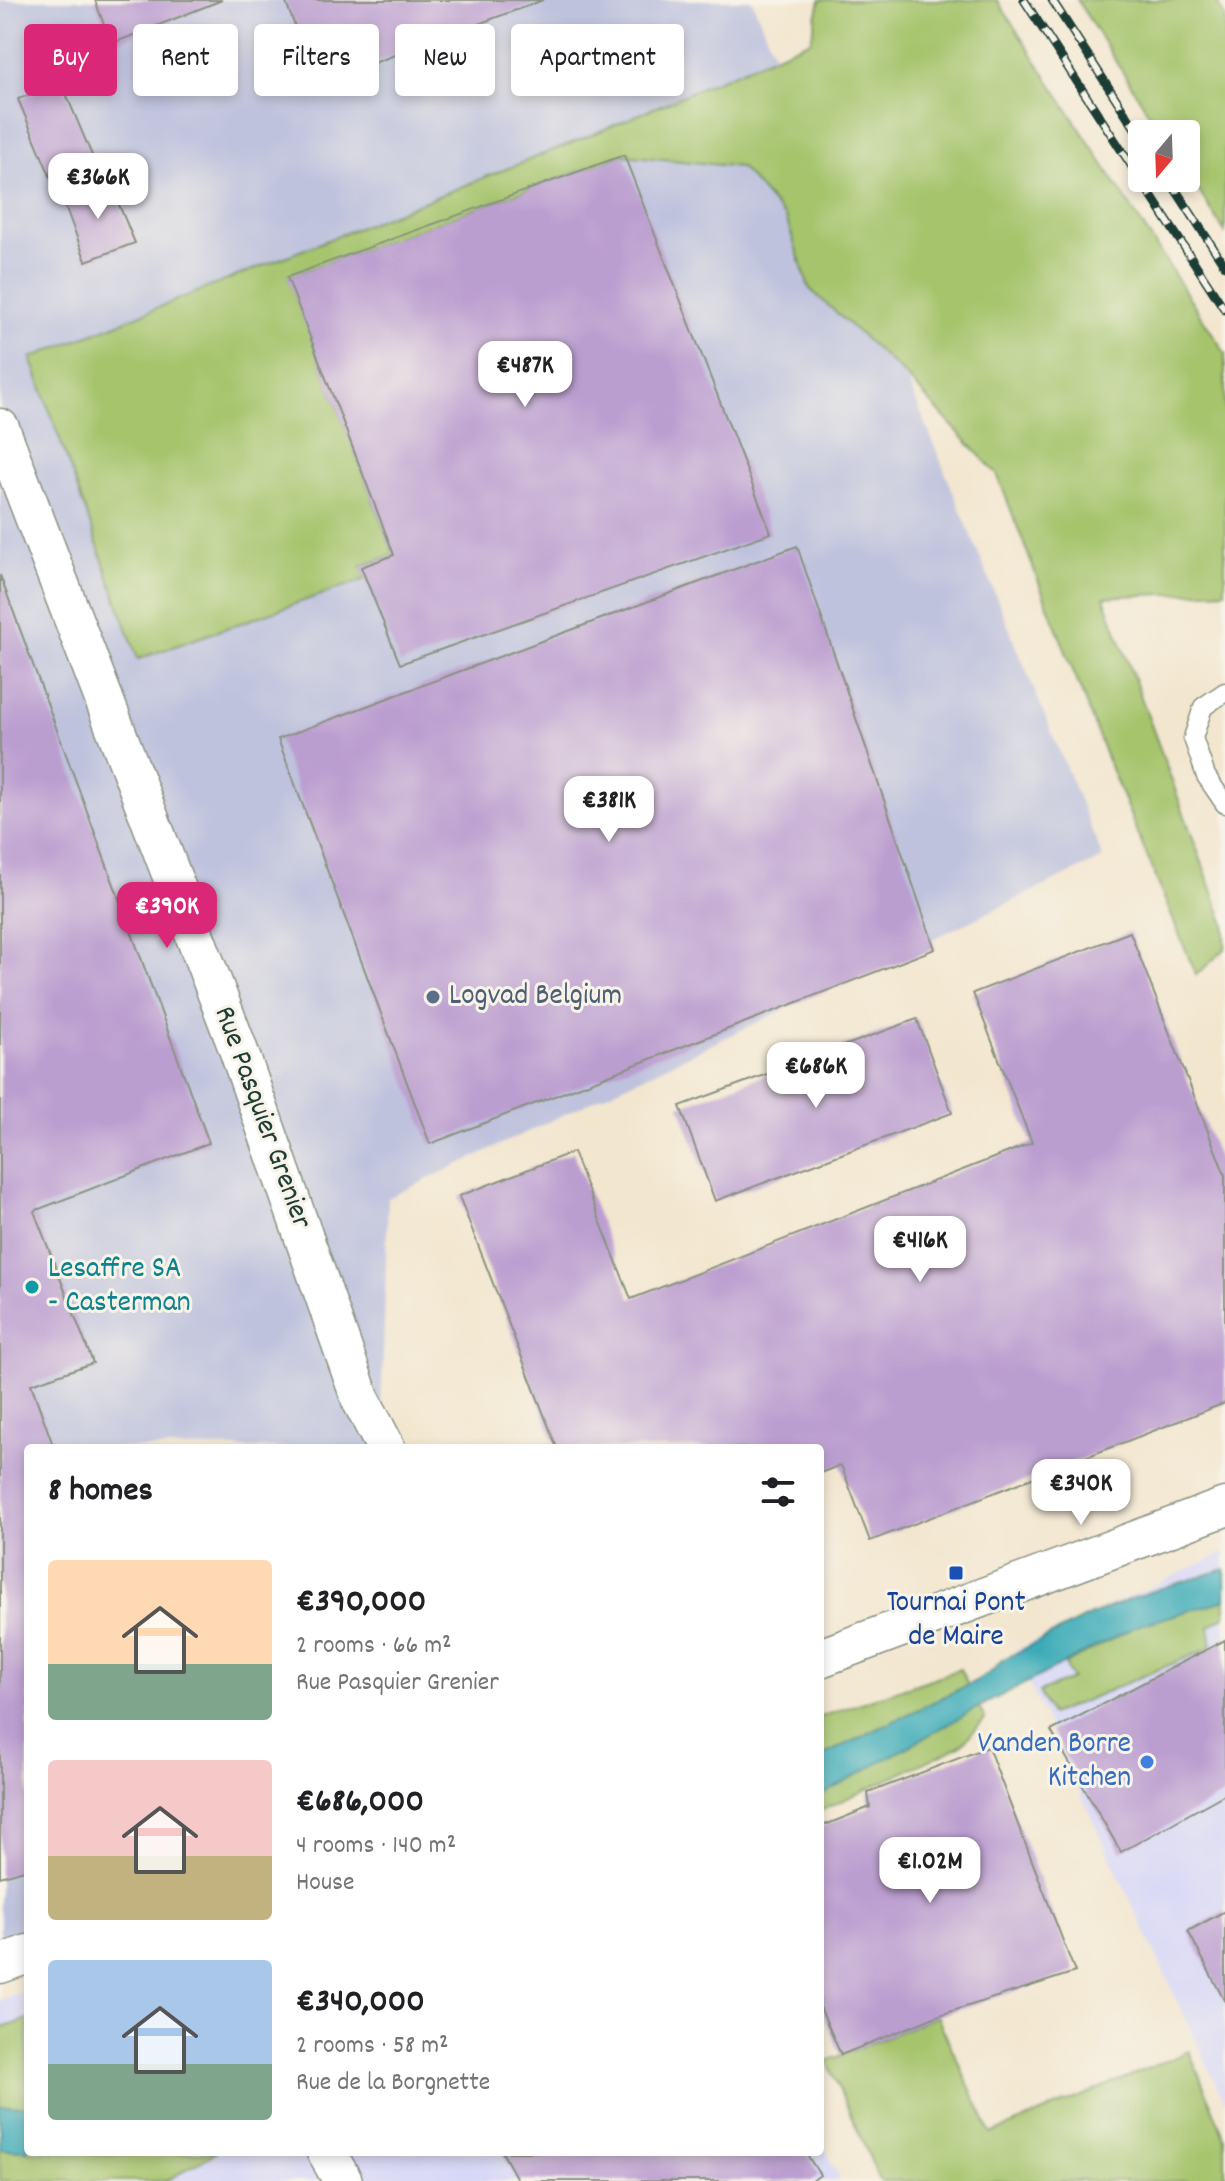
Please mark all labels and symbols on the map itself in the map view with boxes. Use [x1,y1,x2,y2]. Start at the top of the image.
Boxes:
north arrow [1128,120,1200,192]
pin: €366K [42,153,154,221]
pin: €487K [469,341,581,409]
pin: €381K [553,776,665,844]
pin: €390K [111,882,223,950]
place label: Logvad Belgium [449,976,622,1019]
marker: Logvad Belgium [424,988,442,1006]
street label: Rue Pasquier Grenier [201,1001,321,1235]
pin: €686K [760,1042,872,1110]
pin: €416K [864,1216,976,1284]
place label: Lesaffre SA - Casterman [48,1249,191,1326]
marker: Lesaffre SA - Casterman [23,1278,41,1296]
pin: €340K [1025,1459,1137,1527]
marker: Tournai Pont de Maire [947,1564,965,1582]
place label: Tournai Pont de Maire [887,1583,1025,1660]
place label: Vanden Borre Kitchen [978,1724,1131,1801]
marker: Vanden Borre Kitchen [1138,1753,1156,1771]
pin: €1.02M [865,1837,995,1905]

